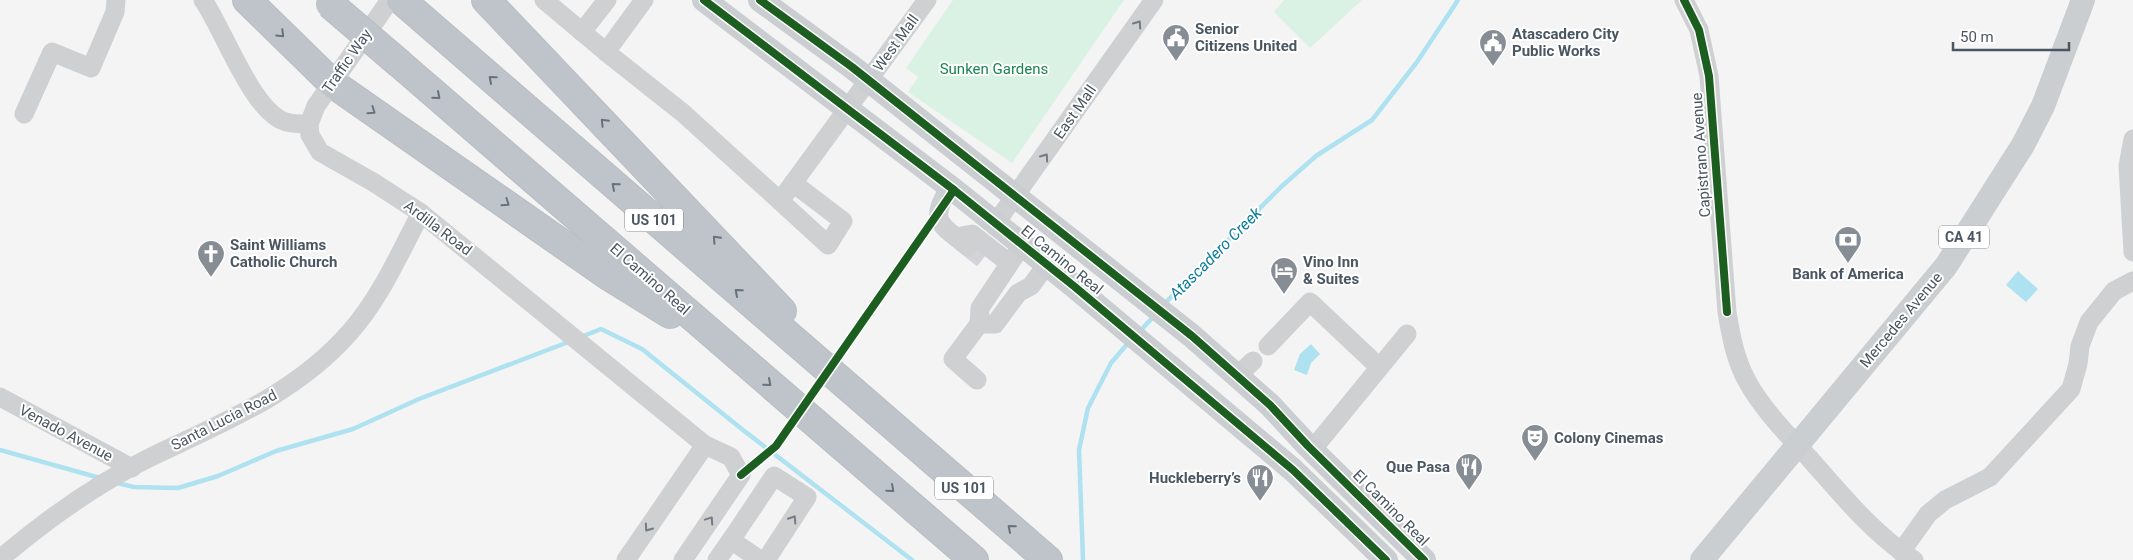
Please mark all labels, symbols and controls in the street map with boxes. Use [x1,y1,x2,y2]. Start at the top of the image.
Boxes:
street label: West Mall [869,11,923,75]
one-way arrow [1132,20,1141,29]
place label: Senior Citizens United [1195,20,1297,55]
scale bar [1953,20,2069,52]
public building icon: Senior Citizens United [1161,23,1191,62]
place label: Atascadero City Public Works [1512,25,1619,60]
street label: Traffic Way [318,26,376,96]
public building icon: Atascadero City Public Works [1478,28,1508,67]
text: 50 m [1960,28,1994,46]
one-way arrow [275,29,284,38]
park label: Sunken Gardens [940,60,1048,78]
one-way arrow [489,76,498,85]
street label: East Mall [1050,82,1100,142]
one-way arrow [431,90,440,99]
street label: Capistrano Avenue [1688,92,1714,218]
one-way arrow [367,105,376,114]
one-way arrow [601,118,610,127]
one-way arrow [1038,153,1048,162]
one-way arrow [612,183,621,192]
street label: Ardilla Road [400,197,476,259]
one-way arrow [500,197,510,206]
water label: Atascadero Creek [1165,203,1266,304]
road number: US 101 [625,208,683,232]
street label: El Camino Real [1017,221,1107,299]
bank icon: Bank of America [1833,225,1863,264]
road number: CA 41 [1939,226,1989,248]
place label: Saint Williams Catholic Church [230,236,337,271]
one-way arrow [713,236,722,245]
church icon: Saint Williams Catholic Church [196,239,226,278]
street label: El Camino Real [606,239,694,319]
place label: Vino Inn & Suites [1303,253,1359,288]
hotel icon: Vino Inn & Suites [1269,256,1299,295]
place label: Bank of America [1792,265,1904,283]
street label: Mercedes Avenue [1856,269,1946,371]
one-way arrow [734,289,743,298]
one-way arrow [763,377,772,386]
street label: Santa Lucia Road [168,386,280,454]
street label: Venado Avenue [16,401,116,465]
theatre icon: Colony Cinemas [1520,423,1550,462]
place label: Colony Cinemas [1554,429,1664,447]
restaurant icon: Que Pasa [1454,452,1484,491]
place label: Que Pasa [1386,458,1450,476]
restaurant icon: Huckleberry’s [1245,463,1275,502]
street label: El Camino Real [1349,466,1433,550]
place label: Huckleberry’s [1149,469,1241,487]
road number: US 101 [935,476,993,499]
one-way arrow [886,483,895,492]
one-way arrow [704,516,713,526]
one-way arrow [786,516,796,525]
one-way arrow [645,522,654,532]
one-way arrow [1008,525,1017,534]

